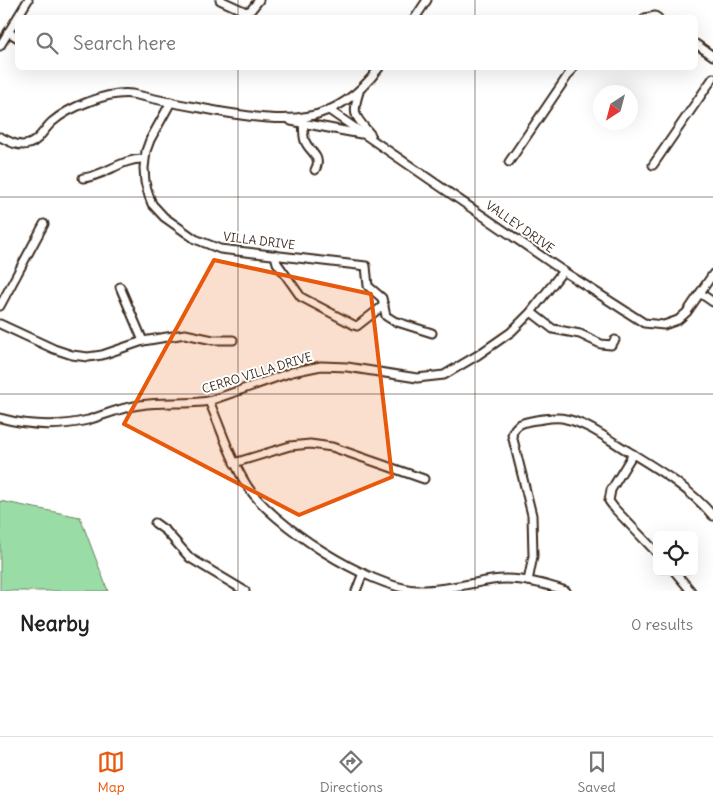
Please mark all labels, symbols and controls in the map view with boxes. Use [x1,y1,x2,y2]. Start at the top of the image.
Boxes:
search box [15,15,698,70]
icon: search [33,29,61,57]
text: Search here [73,31,176,55]
north arrow [593,85,638,130]
street label: VALLEY DRIVE [483,197,558,256]
street label: VILLA DRIVE [222,229,296,252]
street label: CERRO VILLA DRIVE [200,349,314,396]
map controls [653,531,698,576]
button: locate [653,531,698,576]
text: Nearby [20,610,90,637]
text: 0 results [631,614,693,634]
tab: Map [97,748,125,796]
tab: Directions [320,748,383,796]
tab: Saved [577,748,616,796]

